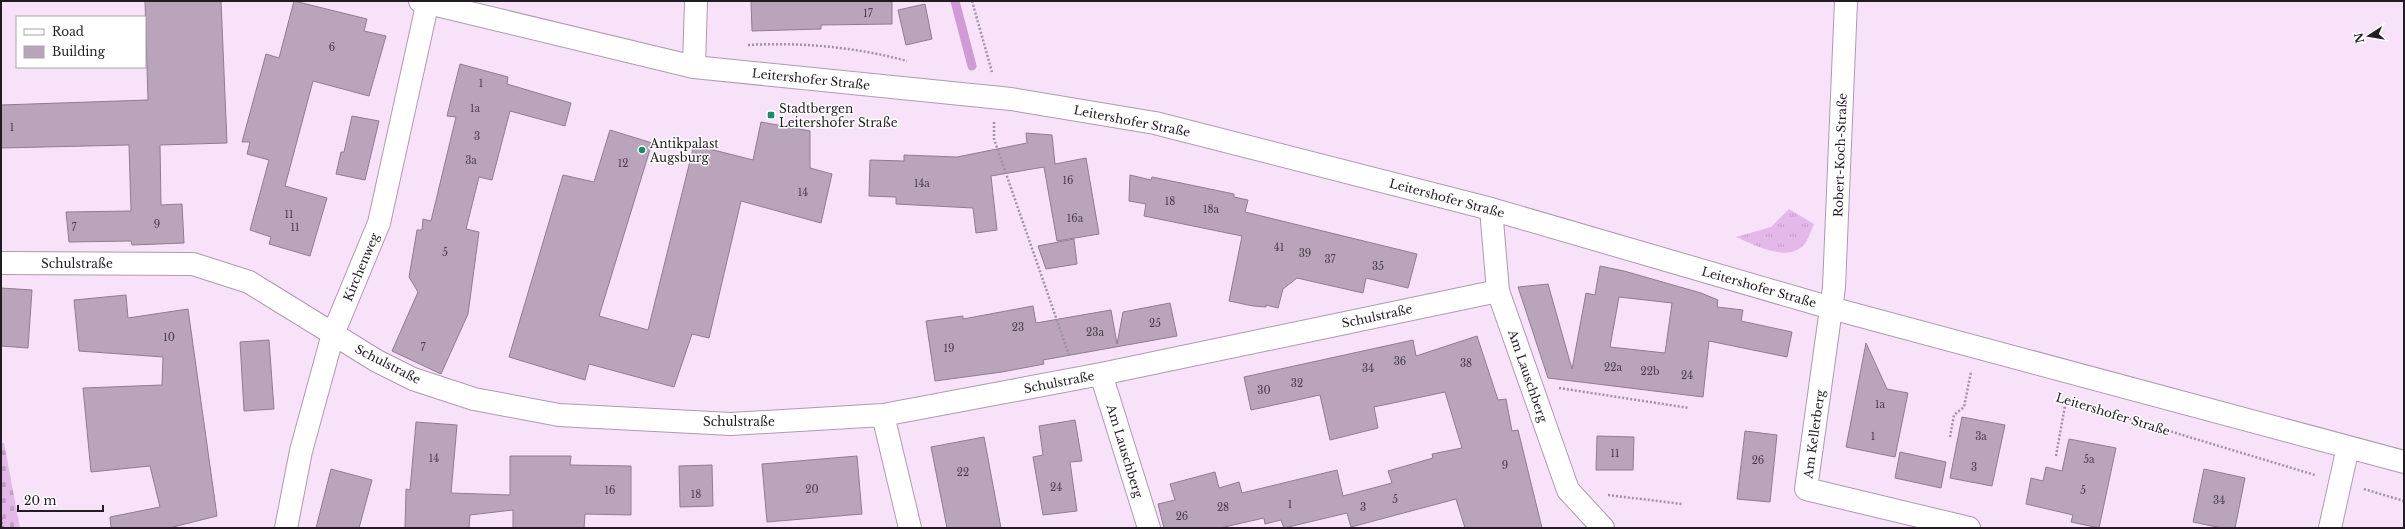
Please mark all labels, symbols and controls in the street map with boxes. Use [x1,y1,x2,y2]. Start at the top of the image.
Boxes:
house number: 17 [863,7,874,20]
legend [16,16,146,68]
north arrow [2349,16,2389,56]
text: Road [52,24,84,39]
text: N [2351,31,2367,45]
house number: 6 [329,41,335,54]
text: Building [52,44,106,59]
street label: Leitershofer Straße [751,65,871,93]
house number: 1 [479,77,483,90]
street label: Robert-Koch-Straße [1830,92,1850,217]
place label: Stadtbergen Leitershofer Straße [779,101,898,130]
house number: 1a [470,102,480,115]
street label: Leitershofer Straße [1072,102,1192,140]
marker: Stadtbergen Leitershofer Straße [766,110,776,120]
house number: 1 [10,121,14,134]
house number: 3 [474,130,480,143]
place label: Antikpalast Augsburg [649,136,719,165]
marker: Antikpalast Augsburg [637,145,647,155]
house number: 3a [465,154,477,167]
house number: 12 [618,157,628,170]
house number: 16 [1063,174,1073,187]
street label: Leitershofer Straße [1388,175,1506,221]
house number: 14a [914,177,930,190]
house number: 14 [798,186,808,199]
house number: 18 [1165,195,1175,208]
house number: 18a [1203,203,1219,216]
house number: 11 [285,208,293,221]
house number: 16a [1067,212,1084,225]
house number: 9 [154,218,160,231]
house number: 7 [71,221,77,234]
house number: 11 [291,221,299,234]
street label: Kirchenweg [340,230,382,303]
house number: 41 [1274,241,1284,254]
house number: 5 [442,246,448,259]
house number: 39 [1299,247,1311,260]
house number: 37 [1324,253,1337,266]
street label: Schulstraße [41,256,113,271]
house number: 35 [1372,260,1384,273]
street label: Leitershofer Straße [1700,263,1818,311]
street label: Schulstraße [1340,301,1414,331]
house number: 25 [1149,317,1161,330]
house number: 23 [1012,321,1024,334]
house number: 23a [1086,326,1104,339]
street label: Am Lauschberg [1505,327,1551,425]
house number: 10 [163,331,175,344]
street label: Schulstraße [353,341,424,387]
house number: 7 [420,341,426,354]
house number: 19 [944,342,954,355]
house number: 36 [1394,355,1406,368]
house number: 38 [1460,357,1472,370]
house number: 22a [1604,361,1622,374]
house number: 34 [1362,362,1374,375]
house number: 22b [1641,365,1660,378]
street label: Schulstraße [1022,368,1096,396]
house number: 24 [1681,369,1693,382]
house number: 32 [1291,377,1303,390]
house number: 30 [1257,384,1271,397]
street label: Am Kellerberg [1800,388,1828,480]
street label: Leitershofer Straße [2054,389,2172,439]
house number: 1a [1875,398,1885,411]
street label: Am Lauschberg [1103,402,1147,500]
street label: Schulstraße [703,414,775,429]
house number: 1 [1871,430,1875,443]
house number: 3a [1975,430,1987,443]
house number: 11 [1611,447,1619,460]
house number: 14 [429,452,439,465]
house number: 5a [2083,453,2095,466]
house number: 26 [1752,454,1764,467]
house number: 9 [1502,459,1508,472]
house number: 3 [1971,461,1977,474]
house number: 22 [957,466,969,479]
house number: 24 [1050,481,1062,494]
house number: 20 [805,483,819,496]
house number: 16 [605,484,615,497]
house number: 5 [2080,484,2086,497]
scale bar [18,487,103,513]
house number: 18 [691,488,701,501]
text: 20 m [24,493,56,508]
house number: 5 [1392,493,1398,506]
house number: 34 [2213,494,2225,507]
house number: 1 [1288,498,1292,511]
house number: 28 [1217,501,1229,514]
house number: 3 [1360,501,1366,514]
house number: 26 [1176,510,1188,523]

